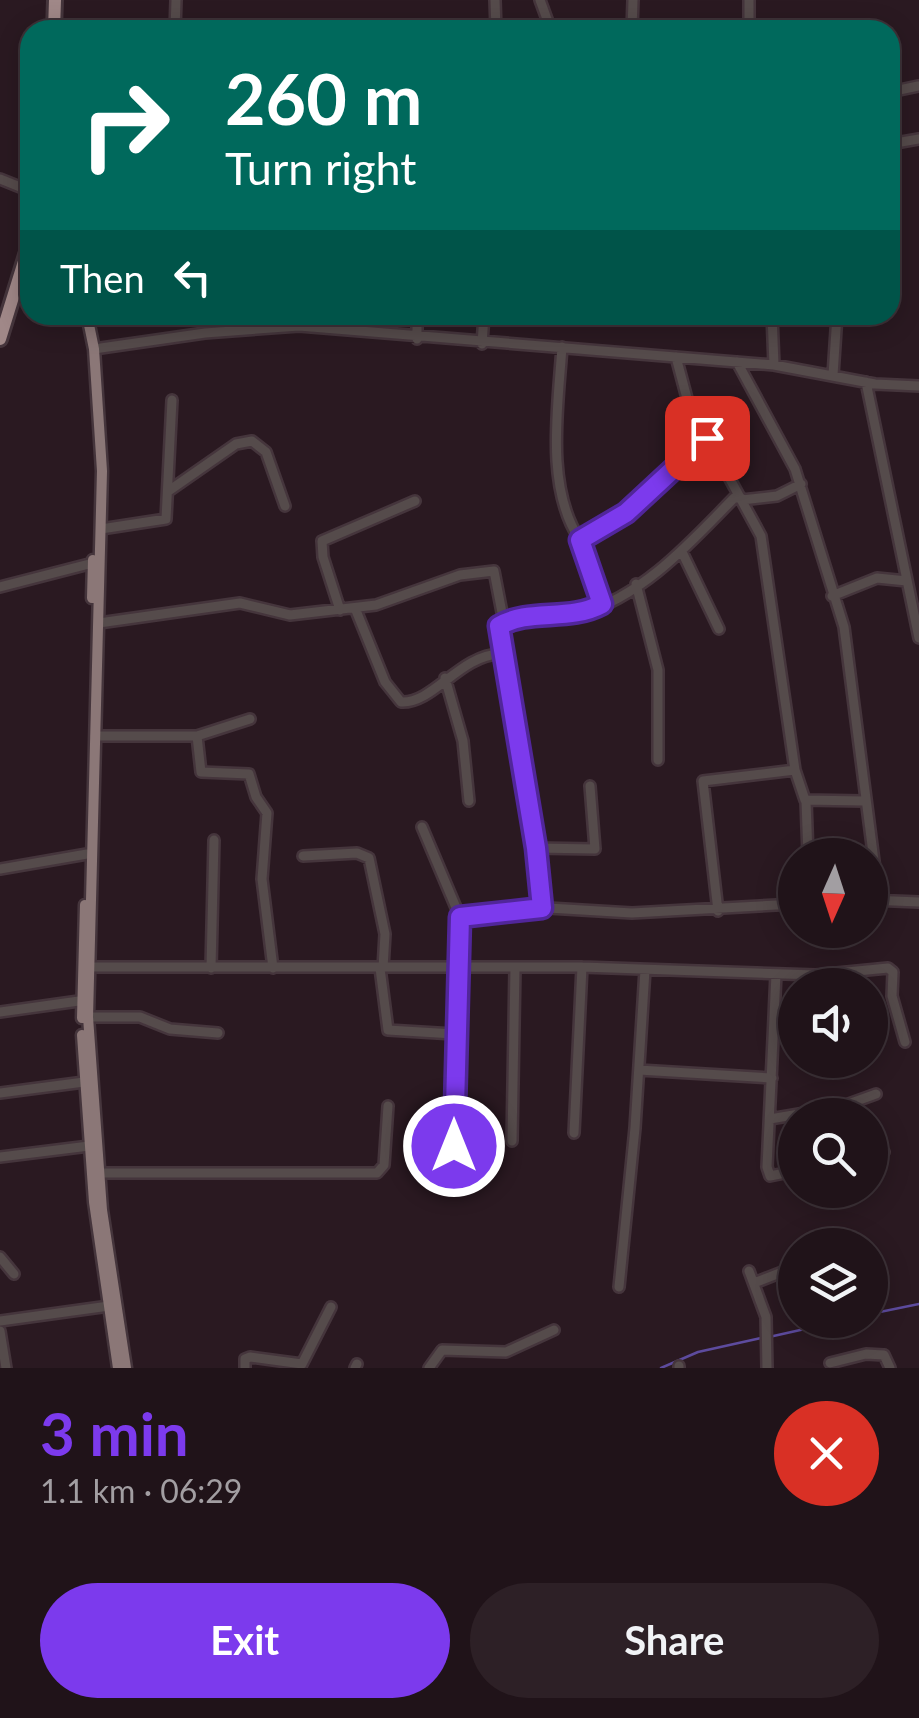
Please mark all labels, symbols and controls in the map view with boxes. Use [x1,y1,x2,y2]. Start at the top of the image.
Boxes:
text: 260 m [225,56,422,140]
icon: right [60,60,190,190]
text: Turn right [225,141,416,195]
icon: left [165,250,220,305]
text: Then [60,255,145,301]
pin [665,396,750,481]
icon: arrive [680,411,735,466]
north arrow [778,838,888,948]
map controls [778,838,888,1338]
button: sound [778,968,888,1078]
position arrow [402,1094,506,1198]
button: search [778,1098,888,1208]
button: layers [778,1228,888,1338]
text: 3 min [40,1397,189,1469]
button: close [774,1401,879,1506]
text: 1.1 km · 06:29 [40,1471,242,1510]
button: Exit [40,1583,450,1698]
button: Share [470,1583,879,1698]

